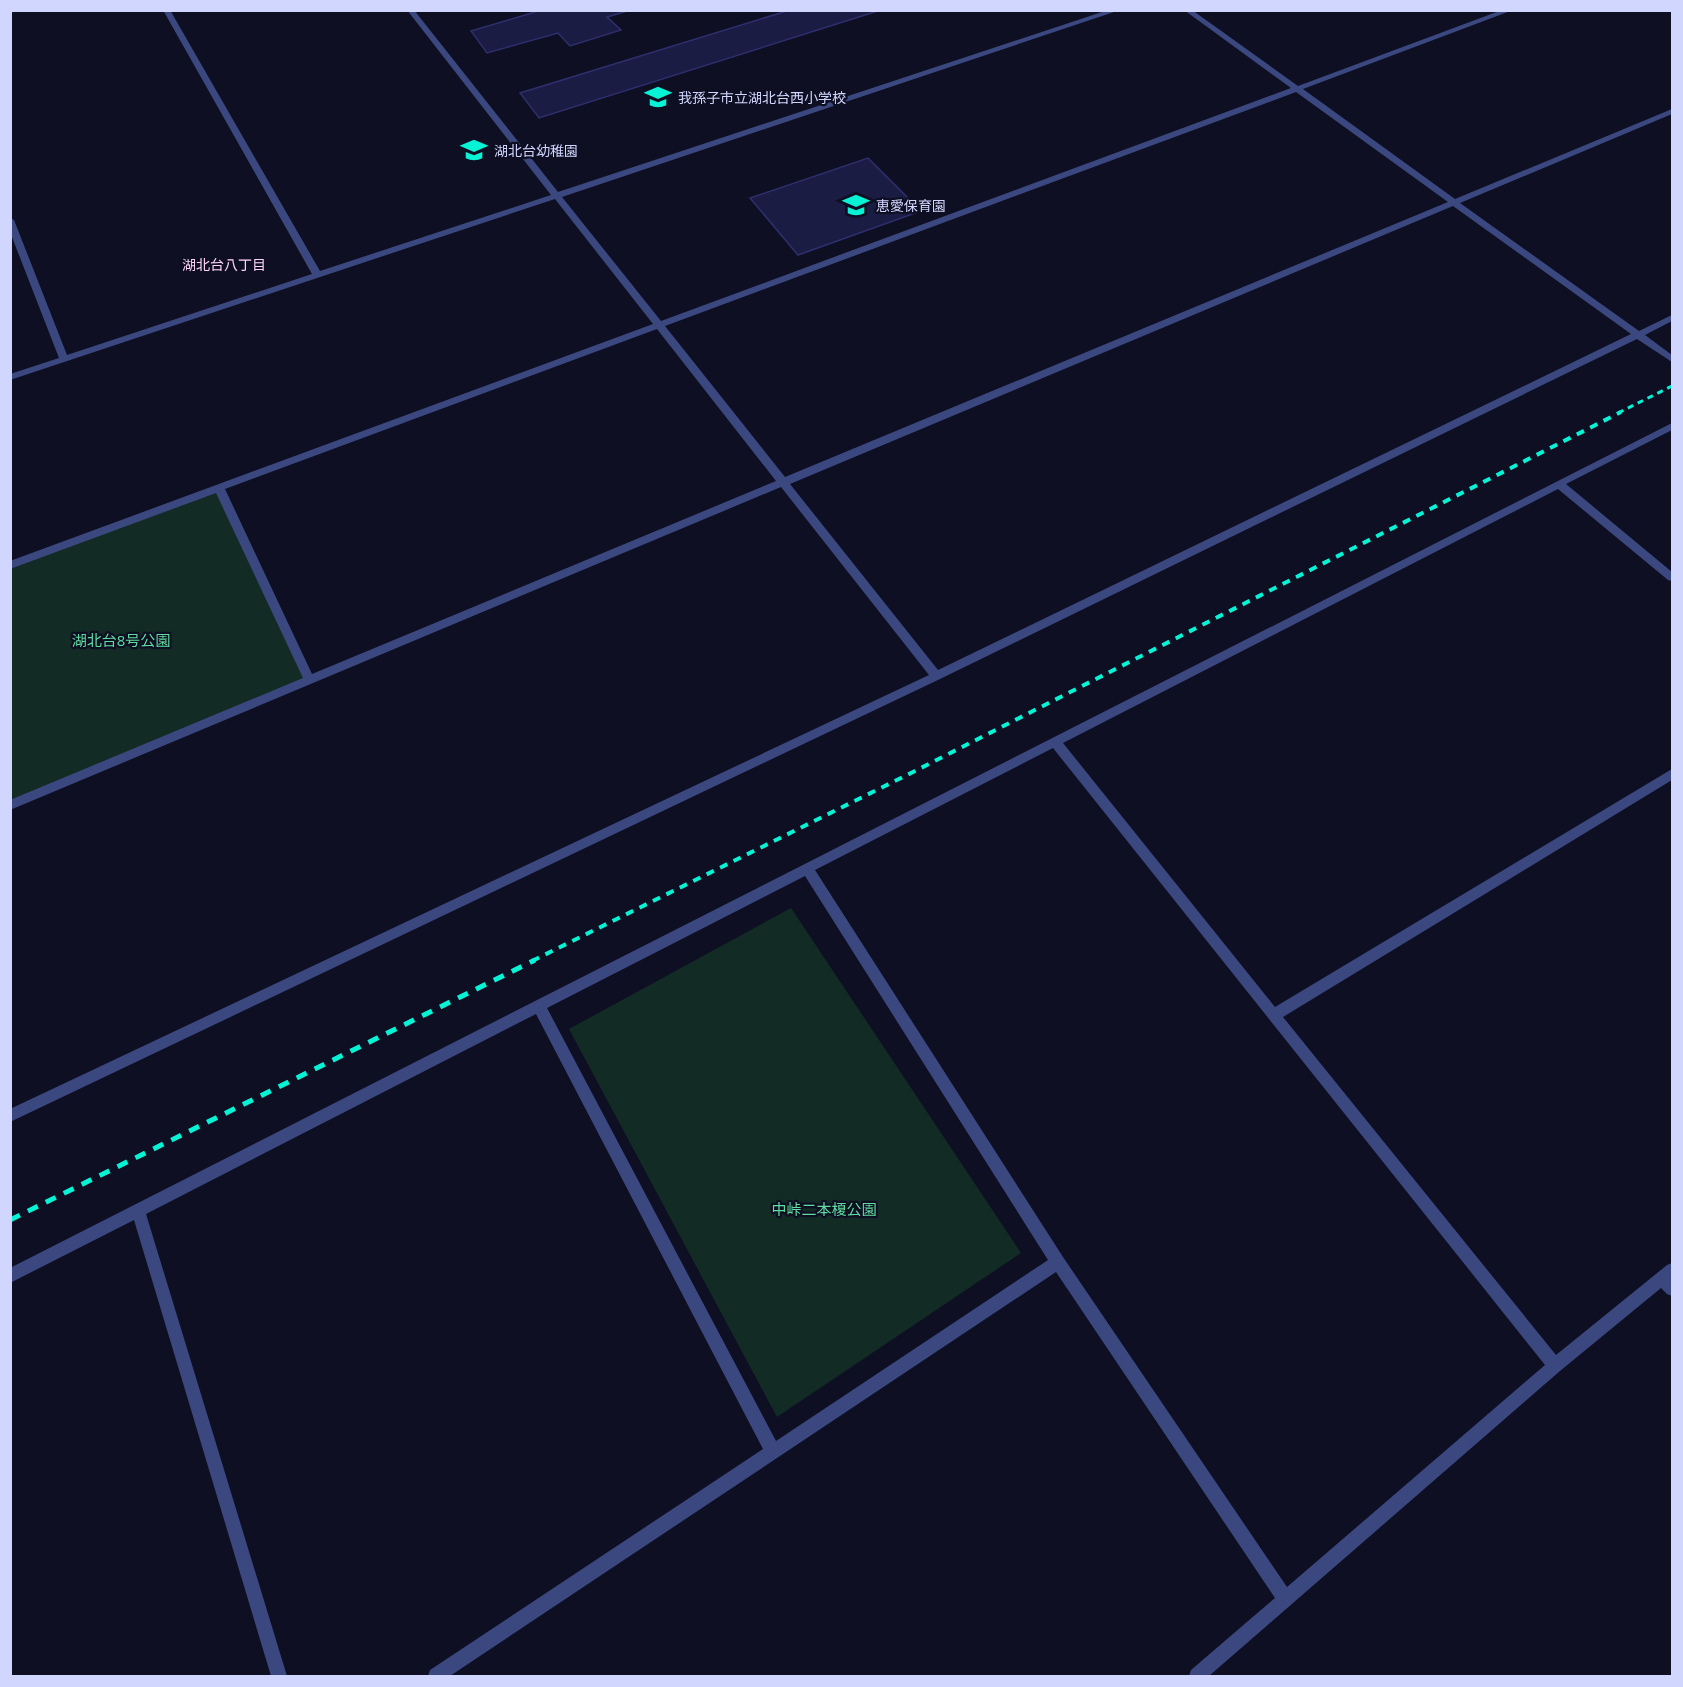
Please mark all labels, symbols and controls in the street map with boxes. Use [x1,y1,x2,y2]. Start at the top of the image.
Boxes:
school or university icon: 我孫子市立湖北台西小学校 [643,82,673,112]
place label: 我孫子市立湖北台西小学校 [678,88,846,107]
school or university icon: 湖北台幼稚園 [459,135,489,165]
place label: 湖北台幼稚園 [494,141,578,160]
school or university icon: 恵愛保育園 [841,190,871,220]
place label: 恵愛保育園 [876,196,946,215]
district label: 湖北台八丁目 [182,255,266,274]
park label: 湖北台8号公園 [72,630,170,650]
park label: 中峠二本榎公園 [771,1199,877,1219]

